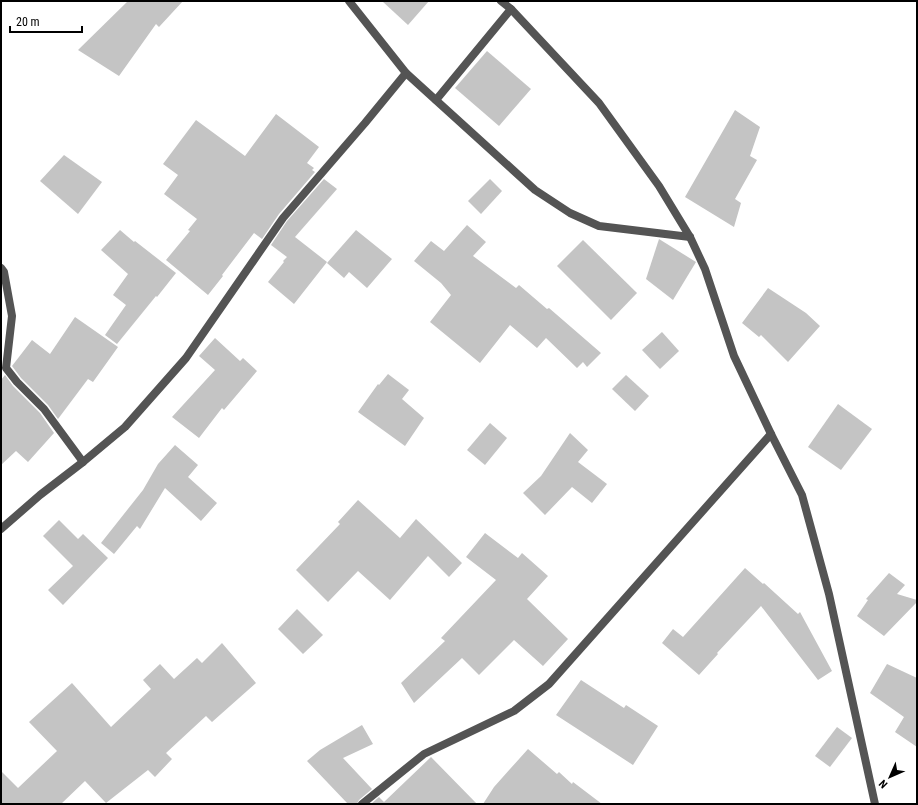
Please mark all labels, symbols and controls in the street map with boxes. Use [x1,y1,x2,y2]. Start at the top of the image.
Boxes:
scale bar [10,8,82,34]
text: 20 m [16,15,40,29]
north arrow [870,757,910,797]
text: N [876,777,890,791]

